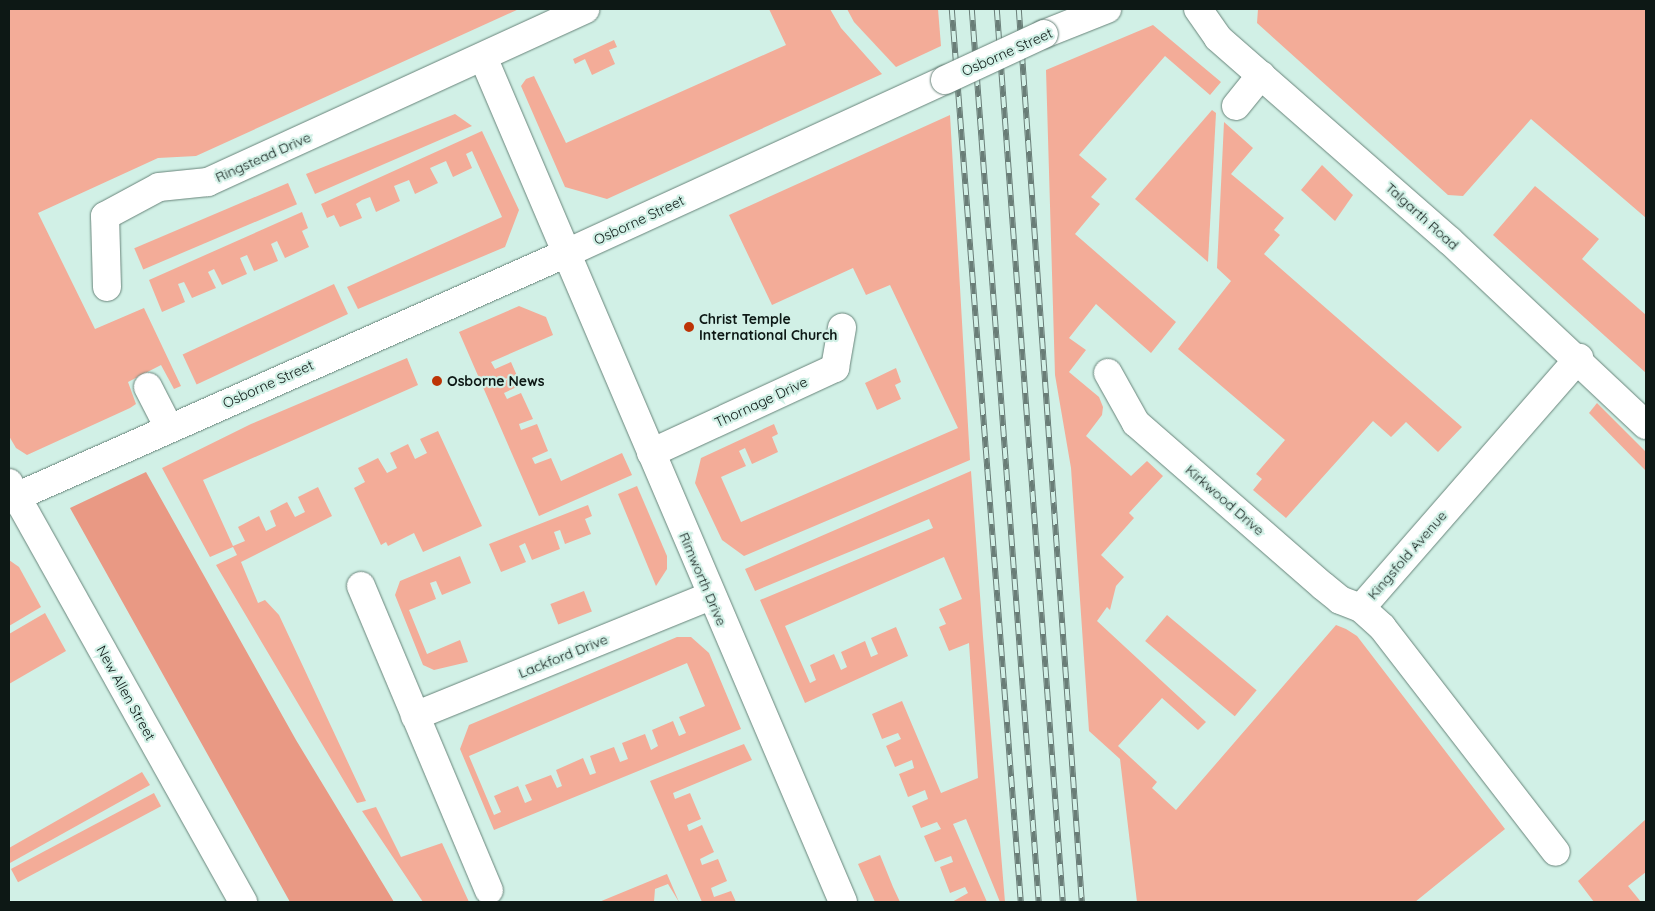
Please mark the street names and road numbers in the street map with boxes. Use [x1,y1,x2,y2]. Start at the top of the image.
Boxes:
street label: Osborne Street [959,24,1055,80]
street label: Ringstead Drive [213,128,313,186]
street label: Talgarth Road [1382,179,1462,253]
street label: Osborne Street [591,192,687,248]
street label: Osborne Street [220,356,316,412]
street label: Thornage Drive [712,373,810,431]
street label: Kirkwood Drive [1182,461,1268,539]
street label: Kingsfold Avenue [1364,507,1450,603]
street label: Rimworth Drive [676,530,730,628]
street label: Lackford Drive [516,630,610,682]
street label: New Allen Street [93,643,159,743]

